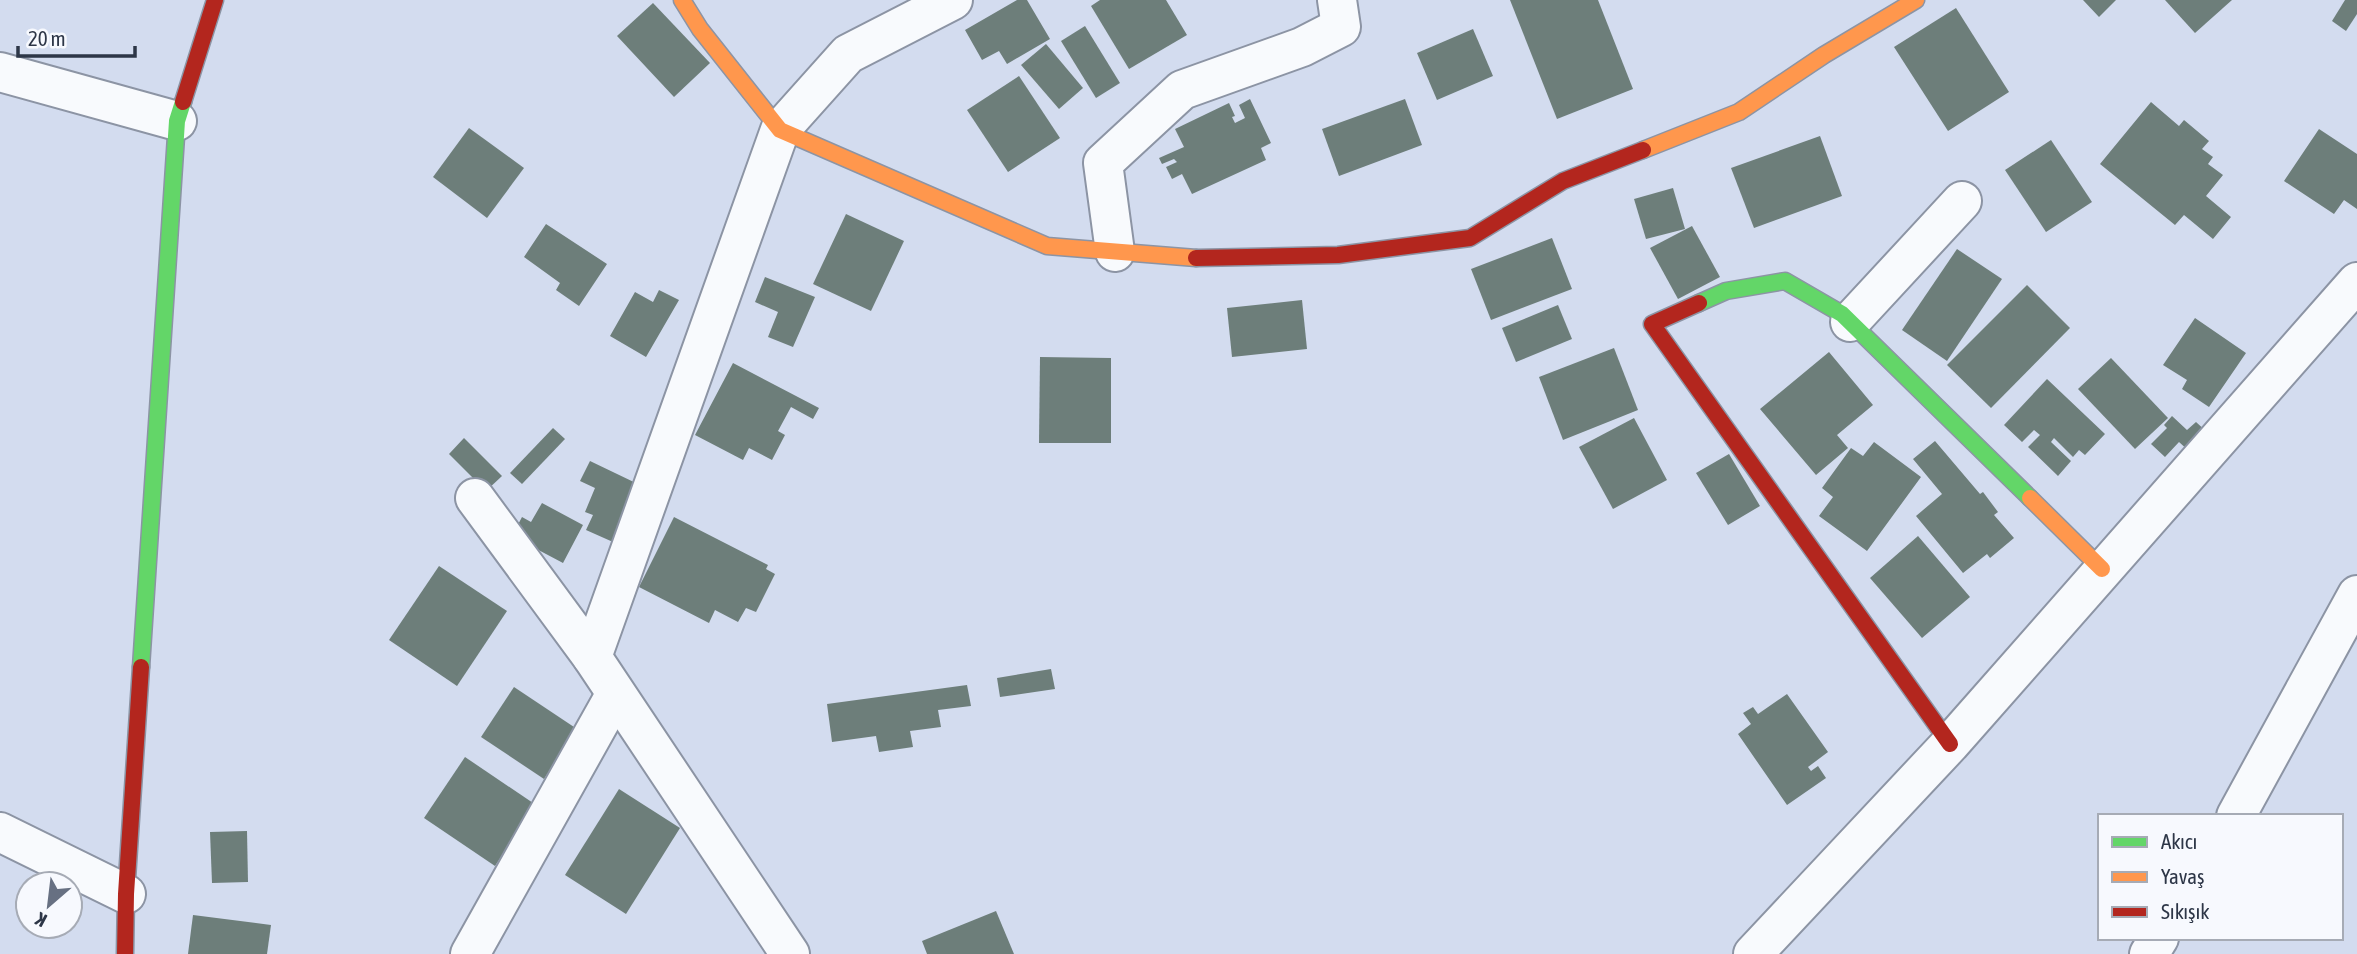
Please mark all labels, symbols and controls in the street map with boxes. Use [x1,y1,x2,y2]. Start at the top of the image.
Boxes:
scale bar [18,14,135,58]
text: 20 m [28,26,66,50]
legend [2098,814,2343,940]
text: Akıcı [2161,829,2197,853]
text: Yavaş [2161,864,2204,888]
north arrow [14,870,84,940]
text: Sıkışık [2161,899,2210,923]
text: K [31,908,50,932]

